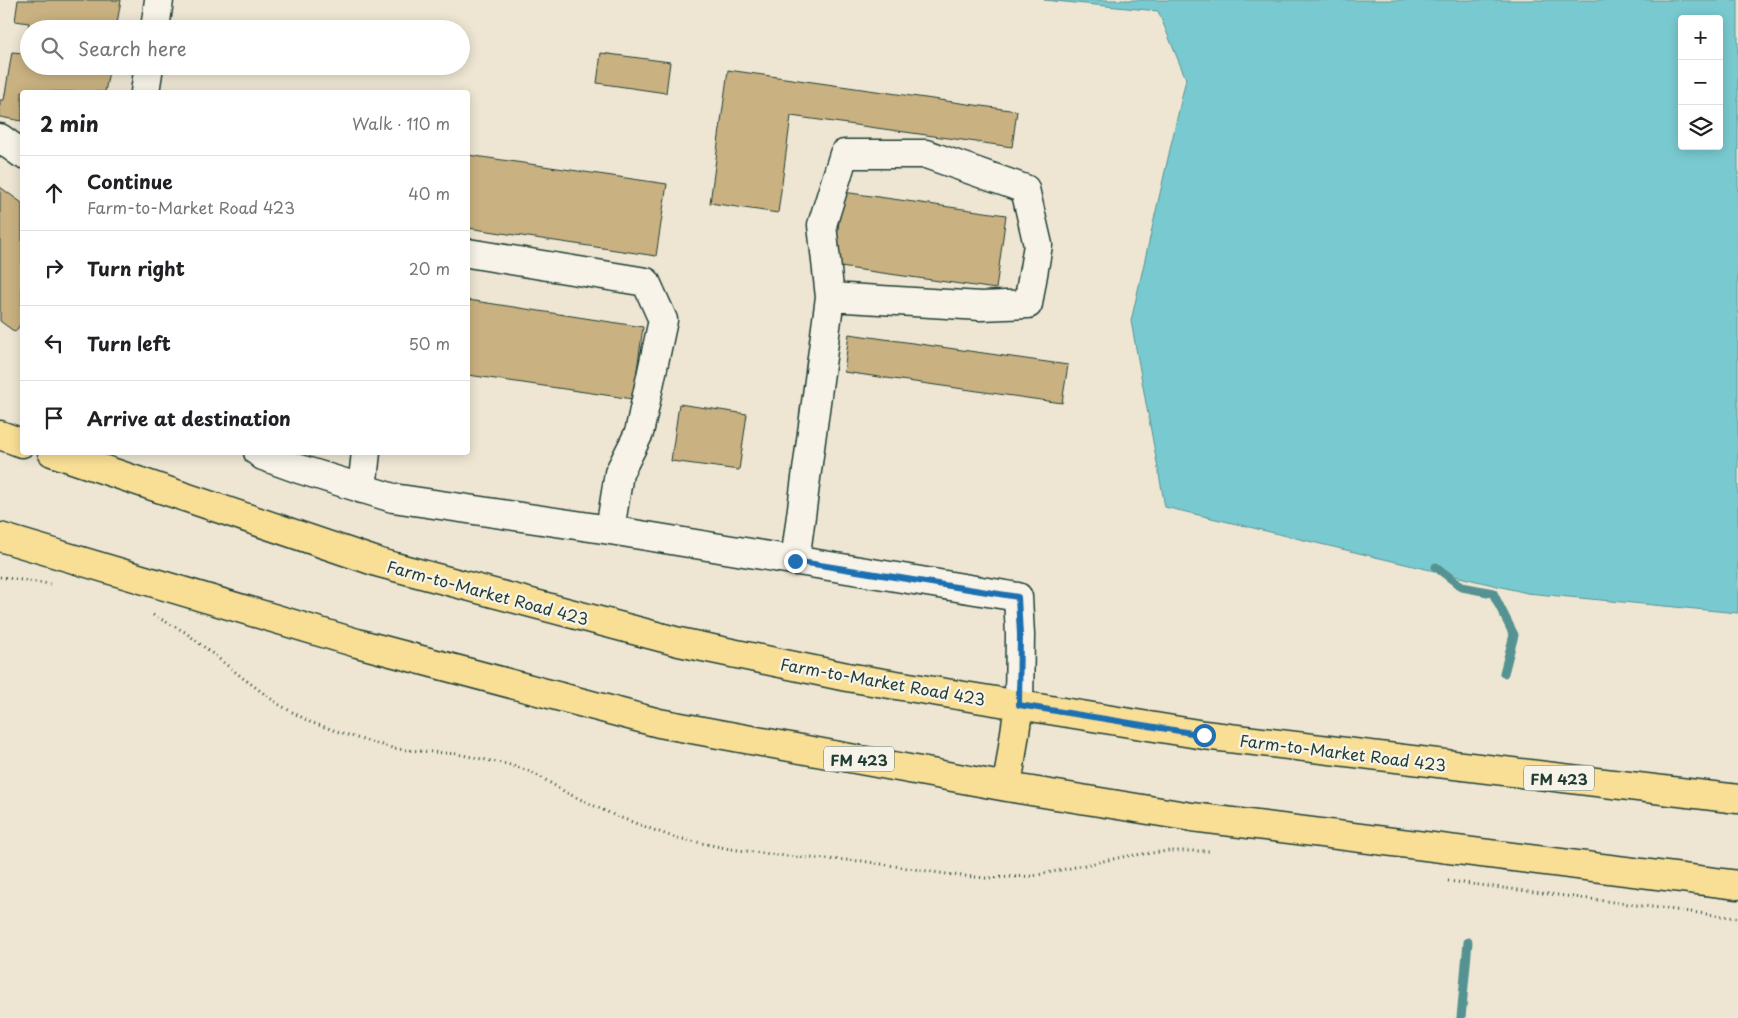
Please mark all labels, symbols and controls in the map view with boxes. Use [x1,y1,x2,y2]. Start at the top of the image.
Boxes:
map controls [1678,15,1723,150]
button: + [1678,15,1723,60]
search box [20,20,470,75]
icon: search [38,34,66,62]
text: Search here [78,34,187,62]
button: − [1678,60,1723,105]
button: layers [1678,105,1723,150]
text: 2 min [40,107,99,139]
text: Walk · 110 m [352,111,450,135]
text: Continue [87,167,173,195]
icon: ahead [40,179,68,207]
text: 40 m [408,181,450,205]
text: Farm-to-Market Road 423 [87,195,295,219]
icon: right [40,254,68,282]
text: Turn right [87,254,185,282]
text: 20 m [409,256,450,280]
icon: left [40,329,68,357]
text: Turn left [87,329,171,357]
text: 50 m [409,331,450,355]
icon: arrive [40,404,68,432]
text: Arrive at destination [87,404,291,432]
route end [784,550,807,573]
street label: Farm-to-Market Road 423 [384,554,592,630]
street label: Farm-to-Market Road 423 [779,651,987,711]
route start [1193,724,1216,747]
street label: Farm-to-Market Road 423 [1238,727,1448,777]
road number: FM 423 [824,746,894,772]
road number: FM 423 [1524,766,1594,790]

